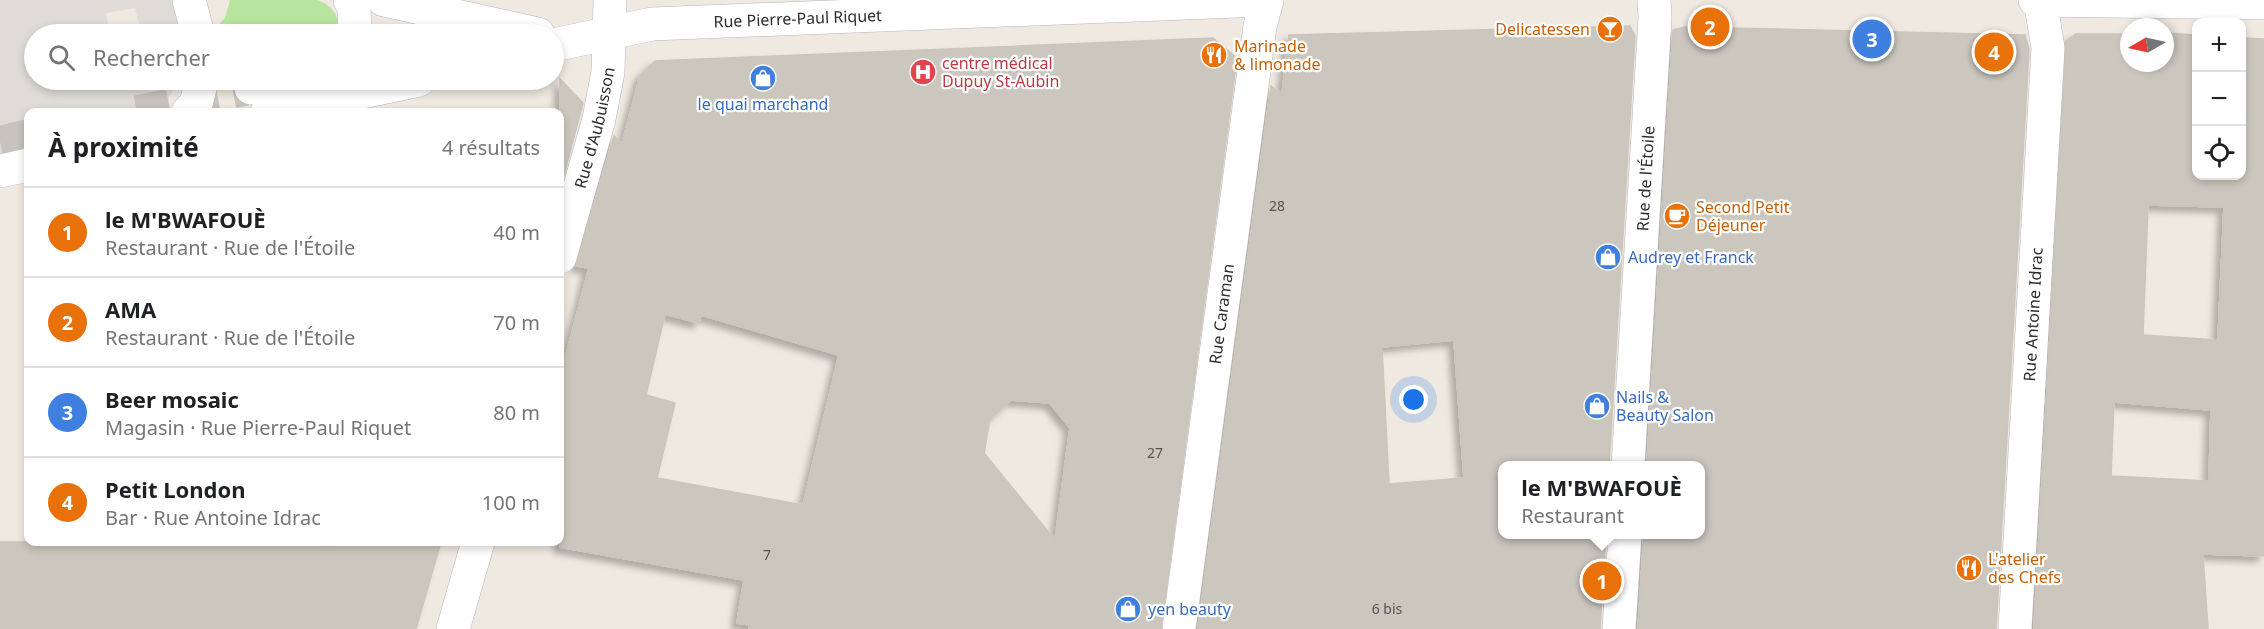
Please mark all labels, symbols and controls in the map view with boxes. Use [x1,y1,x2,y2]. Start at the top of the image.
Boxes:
street label: Rue Pierre-Paul Riquet [713,4,883,33]
pin: 2 [1690,4,1730,50]
bar icon: Delicatessen [1595,14,1625,44]
pin: 3 [1852,16,1892,62]
place label: Delicatessen [1495,18,1590,40]
north arrow [2120,18,2174,72]
map controls [2192,18,2246,180]
button: + [2192,18,2246,72]
search box [24,24,564,90]
pin: 4 [1974,29,2014,74]
place label: Marinade & limonade [1234,35,1321,75]
restaurant icon: Marinade & limonade [1199,40,1229,70]
icon: search [45,41,78,74]
text: Rechercher [93,42,210,72]
place label: centre médical Dupuy St-Aubin [942,52,1059,92]
hospital icon: centre médical Dupuy St-Aubin [908,57,938,87]
shop icon: le quai marchand [748,63,778,93]
street label: Rue d'Aubuisson [569,65,620,191]
button: − [2192,72,2246,126]
place label: le quai marchand [698,93,828,115]
street label: Rue de l'Étoile [1631,125,1659,232]
button: locate [2192,126,2246,180]
text: À proximité [48,129,199,165]
text: 4 résultats [442,134,540,161]
house number: 28 [1269,196,1285,215]
place label: Second Petit Déjeuner [1696,196,1790,236]
cafe icon: Second Petit Déjeuner [1662,201,1692,231]
text: le M'BWAFOUÈ [105,204,266,234]
text: 1 [62,219,73,246]
text: 40 m [493,219,540,246]
text: Restaurant · Rue de l'Étoile [105,234,355,261]
shop icon: Audrey et Franck [1593,242,1623,272]
place label: Audrey et Franck [1628,246,1754,268]
street label: Rue Antoine Idrac [2018,247,2048,382]
street label: Rue Caraman [1204,262,1239,365]
text: AMA [105,294,156,324]
text: 2 [62,309,73,336]
text: 70 m [493,309,540,336]
text: Restaurant · Rue de l'Étoile [105,324,355,351]
text: Beer mosaic [105,384,239,414]
your location [1399,385,1428,414]
place label: Nails & Beauty Salon [1616,386,1714,426]
shop icon: Nails & Beauty Salon [1582,391,1612,421]
text: 3 [62,399,73,426]
text: 80 m [493,399,540,426]
text: Magasin · Rue Pierre-Paul Riquet [105,414,411,441]
house number: 27 [1147,443,1163,462]
popup [1498,461,1705,539]
text: le M'BWAFOUÈ [1521,472,1682,502]
text: Petit London [105,474,246,504]
text: 4 [62,489,73,516]
text: 100 m [482,489,540,516]
text: Restaurant [1521,502,1624,529]
text: Bar · Rue Antoine Idrac [105,504,321,531]
house number: 7 [763,545,771,564]
place label: L'atelier des Chefs [1988,548,2061,588]
restaurant icon: L'atelier des Chefs [1954,553,1984,583]
pin: 1 [1582,558,1622,604]
shop icon: yen beauty [1113,594,1143,624]
place label: yen beauty [1148,598,1232,620]
house number: 6 bis [1372,599,1403,618]

